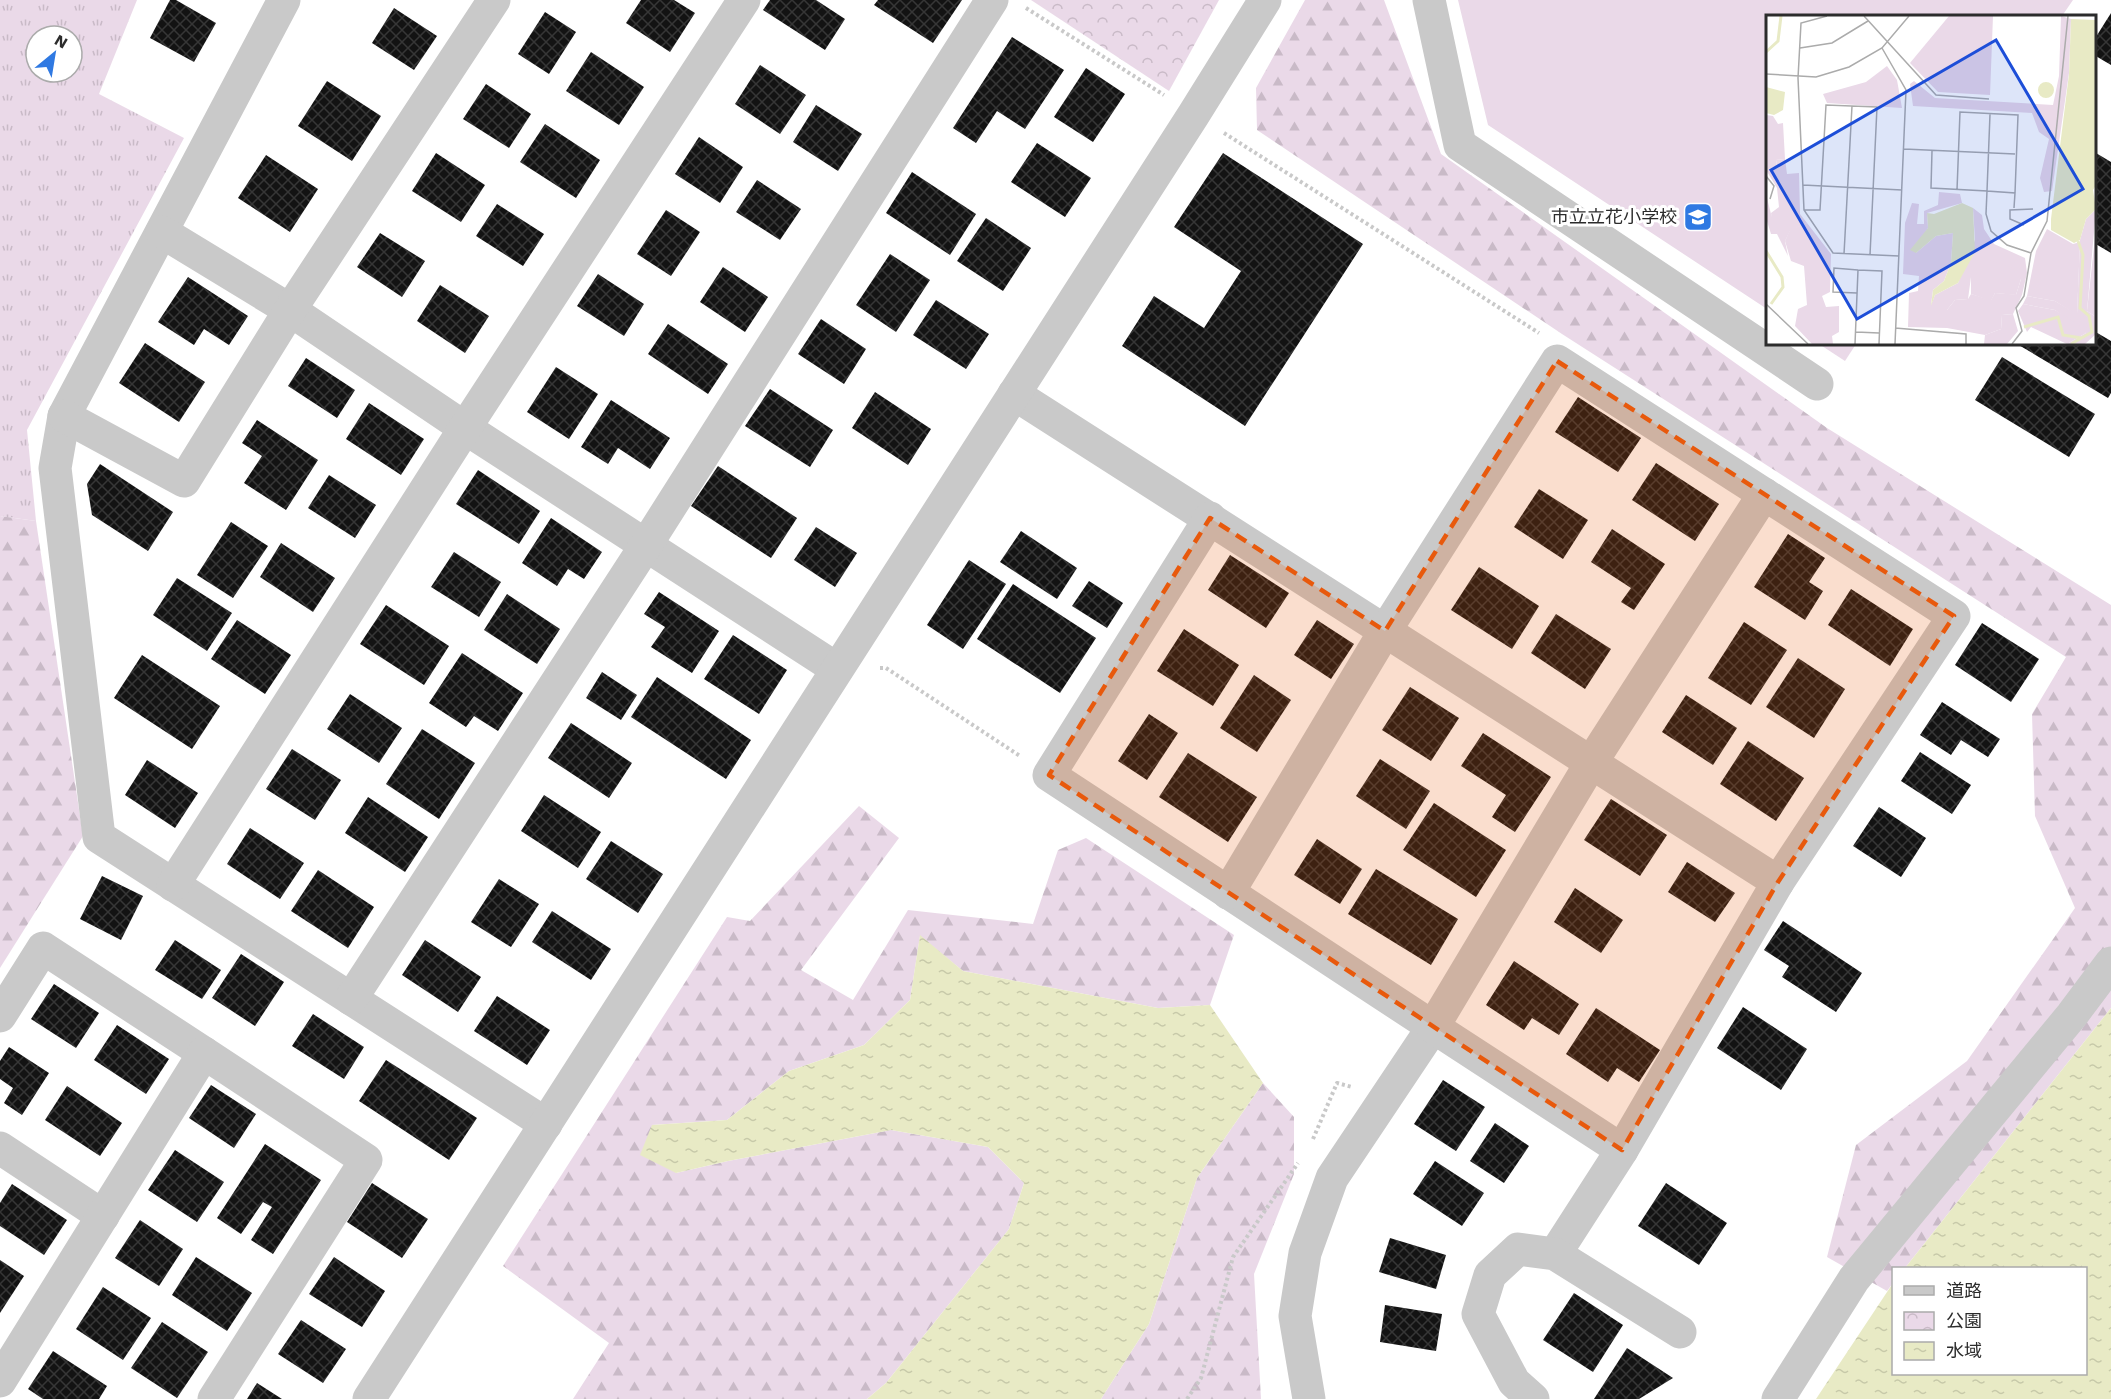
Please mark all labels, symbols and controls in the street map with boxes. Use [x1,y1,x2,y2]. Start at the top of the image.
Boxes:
inset map [1766,15,2096,345]
north arrow [24,24,84,84]
text: N [51,30,71,53]
school or university icon: 市立立花小学校 [1682,201,1714,233]
place label: 市立立花小学校 [1551,206,1677,227]
legend [1892,1267,2087,1375]
text: 道路 [1946,1280,1982,1301]
text: 公園 [1946,1310,1982,1331]
text: 水域 [1946,1340,1982,1361]

